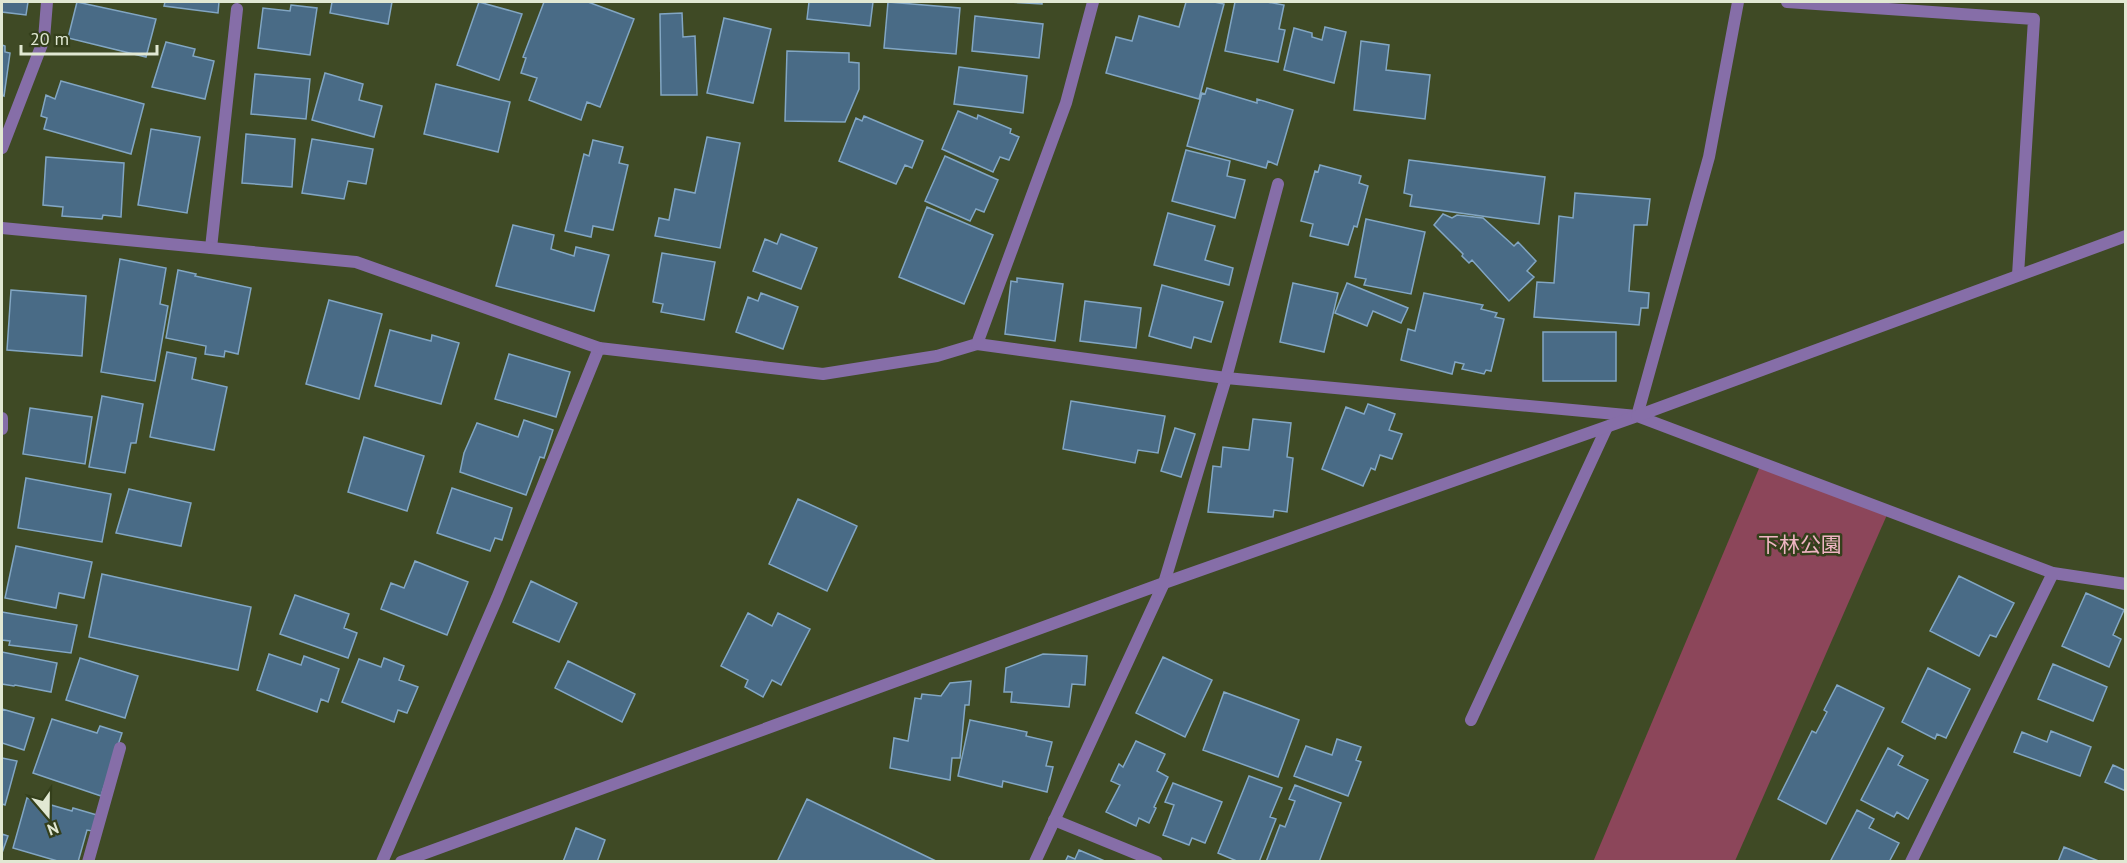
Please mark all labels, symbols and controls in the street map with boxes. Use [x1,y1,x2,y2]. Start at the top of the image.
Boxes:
scale bar [21,18,158,56]
text: 20 m [30,27,69,50]
park label: 下林公園 [1758,531,1842,558]
north arrow [18,785,78,845]
text: N [45,818,61,840]

